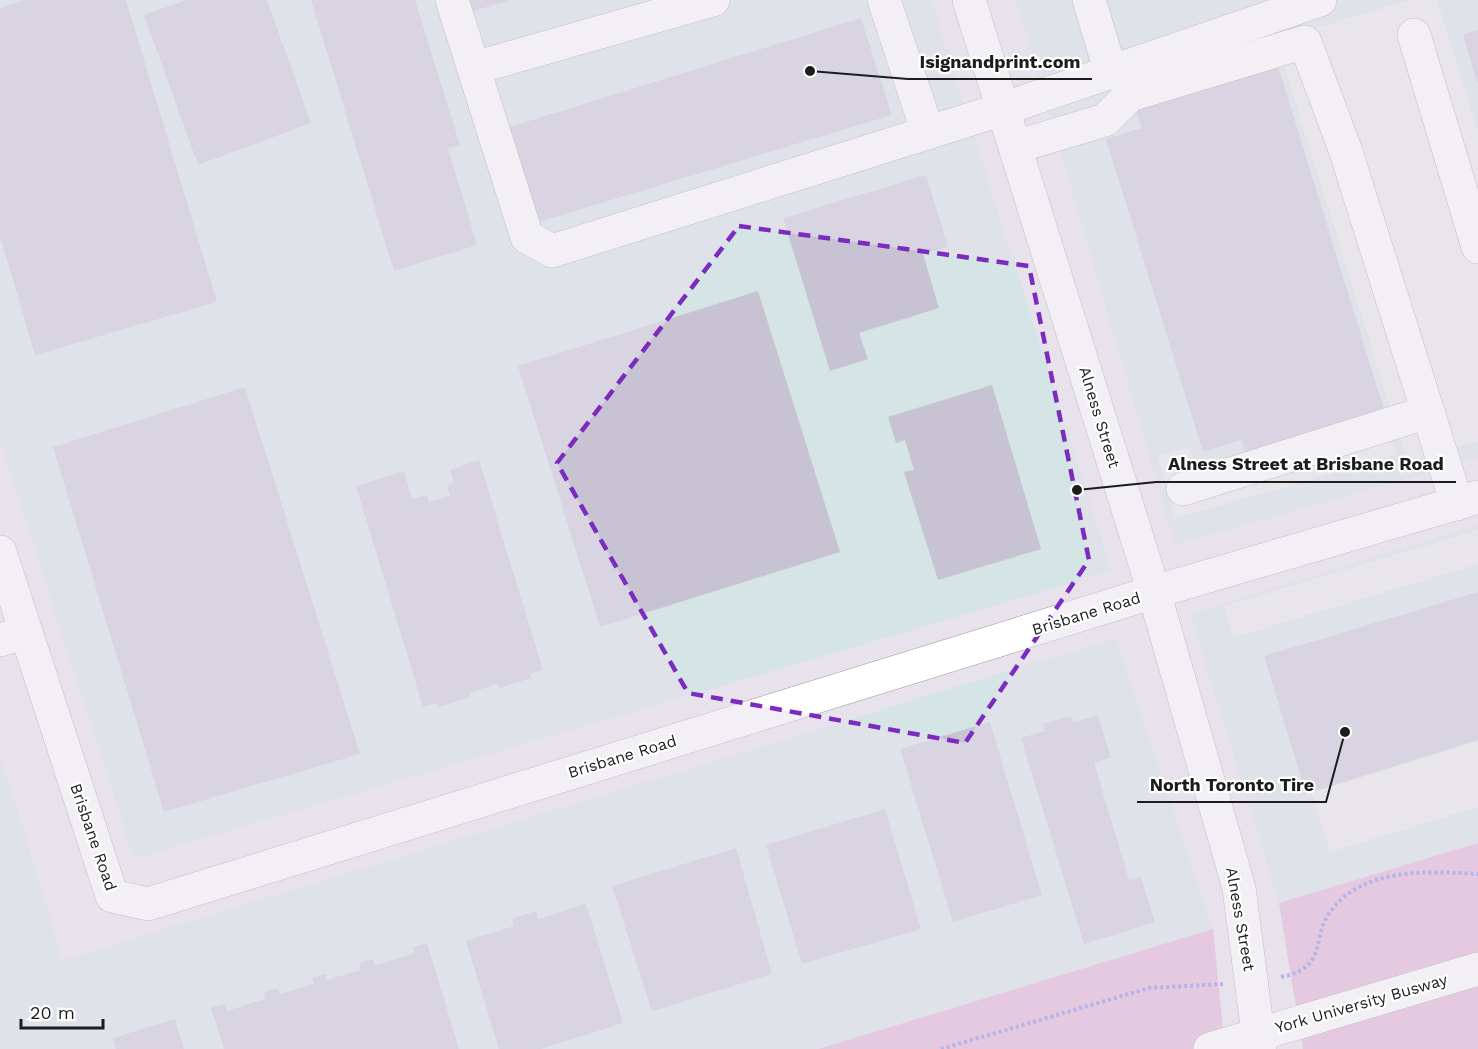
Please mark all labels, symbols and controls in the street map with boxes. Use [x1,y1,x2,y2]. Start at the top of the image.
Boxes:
callout: Isignandprint.com [908,43,1092,79]
text: Isignandprint.com [920,51,1080,72]
street label: Alness Street [1075,364,1124,470]
callout: Alness Street at Brisbane Road [1156,446,1456,482]
text: Alness Street at Brisbane Road [1168,453,1444,474]
street label: Brisbane Road [1030,588,1143,639]
street label: Brisbane Road [566,731,679,782]
callout: North Toronto Tire [1137,766,1326,802]
text: North Toronto Tire [1150,774,1314,795]
street label: Brisbane Road [66,781,121,893]
street label: Alness Street [1222,866,1259,973]
street label: York University Busway [1273,970,1450,1037]
scale bar [21,992,104,1030]
text: 20 m [30,1002,75,1023]

